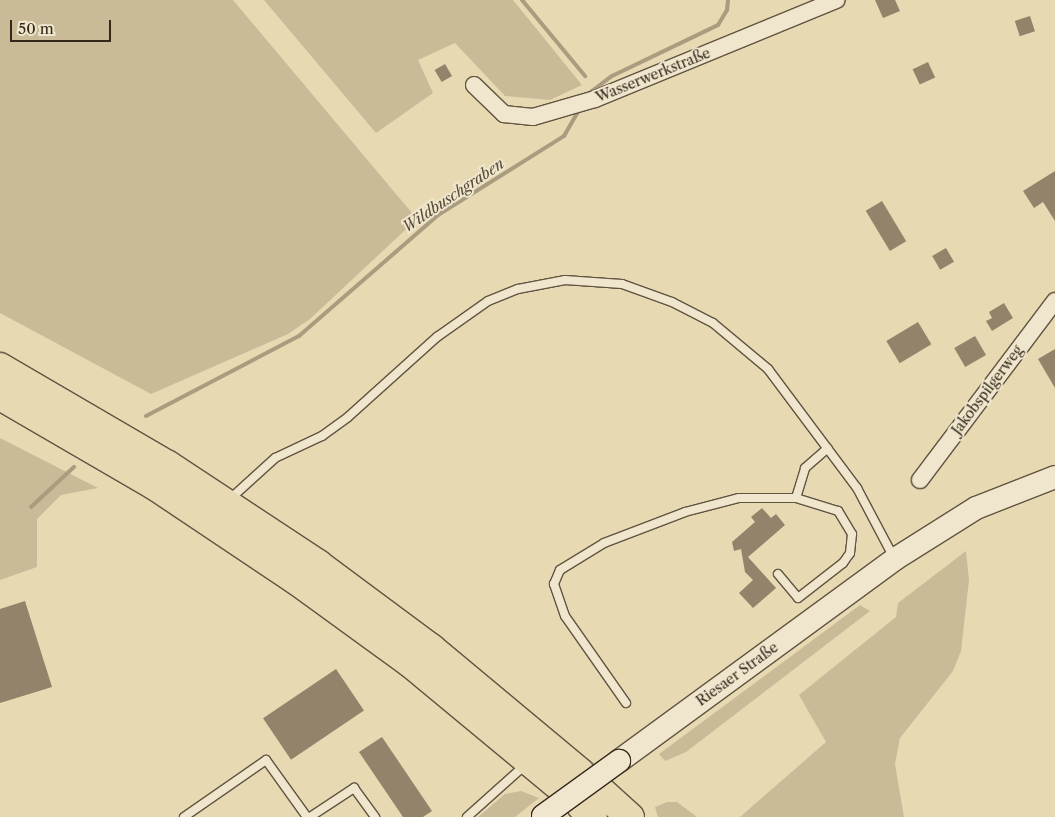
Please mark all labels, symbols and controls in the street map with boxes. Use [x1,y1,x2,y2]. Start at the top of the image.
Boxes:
scale bar [12,10,114,42]
text: 50 m [18,19,54,38]
street label: Wasserwerkstraße [593,44,713,106]
water label: Wildbuschgraben [399,154,507,236]
street label: Jakobspilgerweg [948,342,1026,438]
street label: Riesaer Straße [693,639,781,709]

